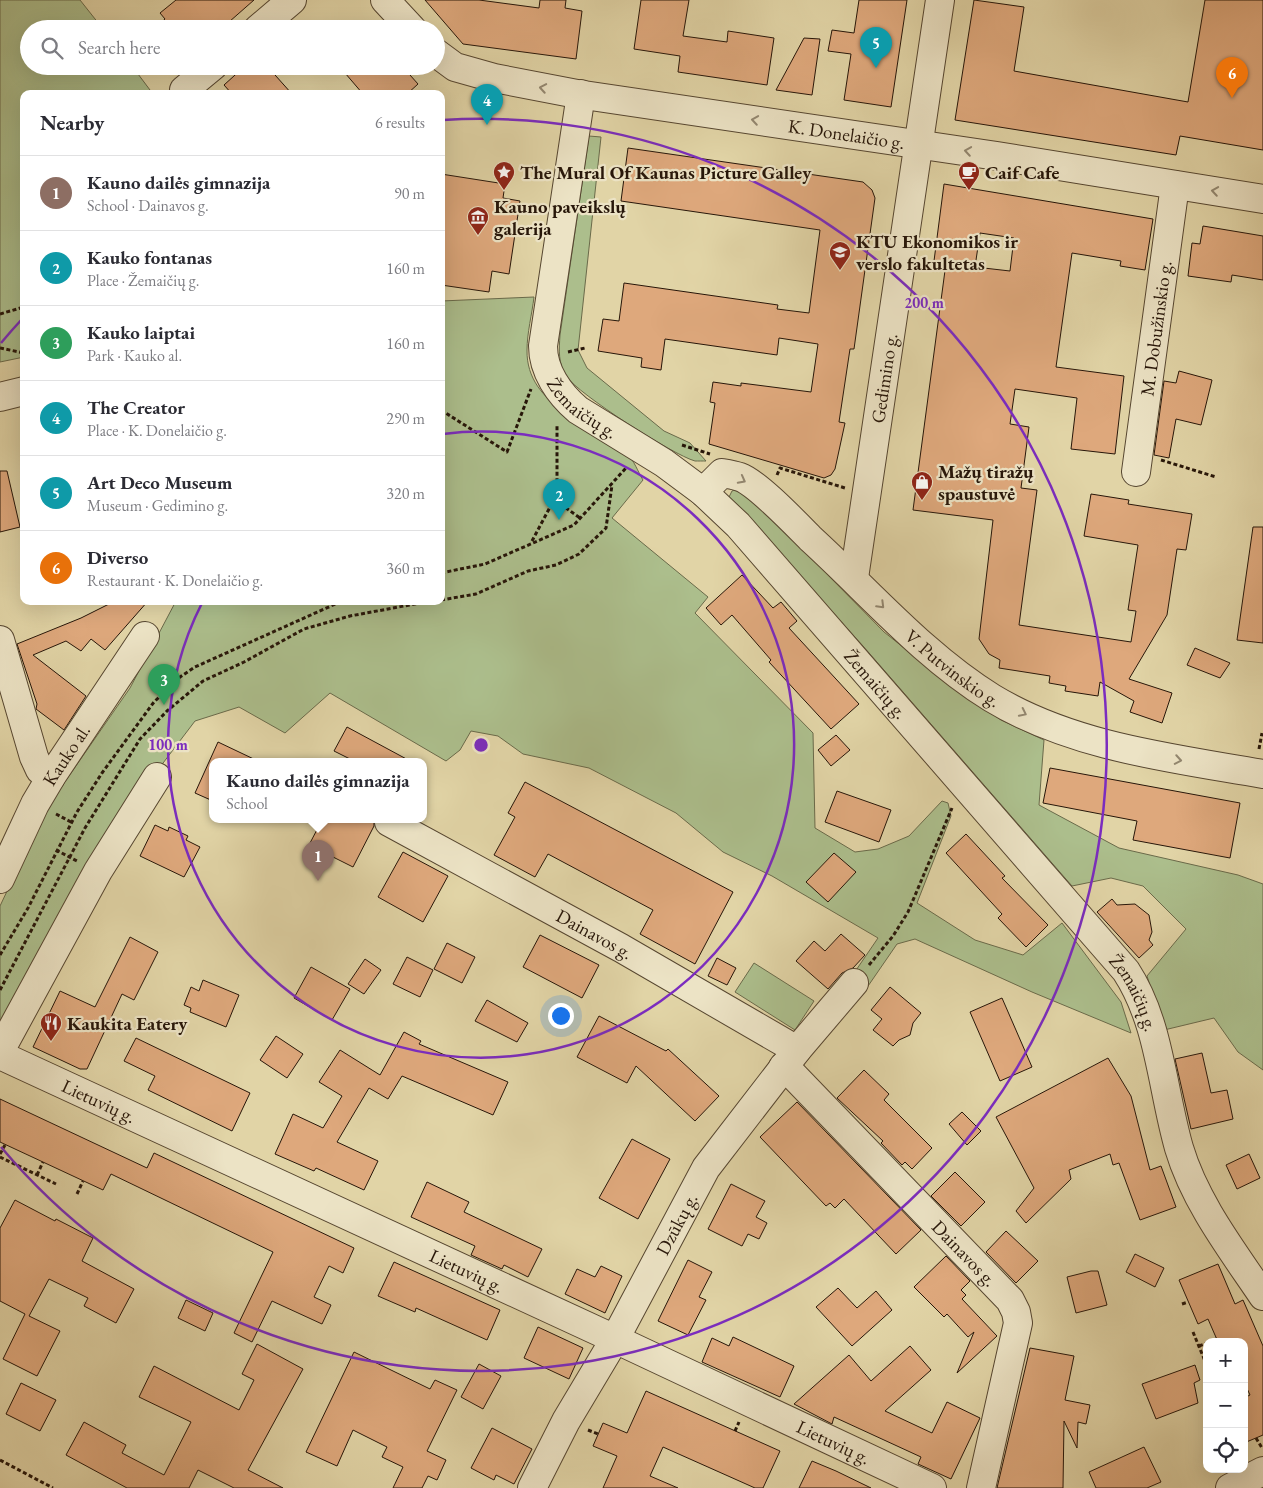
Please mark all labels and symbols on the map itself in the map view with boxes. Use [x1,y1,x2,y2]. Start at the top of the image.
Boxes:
pin: 5 [860,27,892,68]
pin: 6 [1216,57,1248,98]
one-way arrow [538,83,547,93]
pin: 4 [471,84,503,125]
street label: K. Donelaičio g. [787,113,906,155]
one-way arrow [751,115,759,126]
one-way arrow [964,147,972,157]
place icon: The Mural Of Kaunas Picture Galley [492,160,516,191]
place label: The Mural Of Kaunas Picture Galley [520,160,812,185]
cafe icon: Caif Cafe [957,160,981,191]
place label: Caif Cafe [985,160,1059,185]
one-way arrow [1211,187,1219,197]
place label: Kauno paveikslų galerija [494,194,626,241]
museum icon: Kauno paveikslų galerija [466,205,490,236]
place label: KTU Ekonomikos ir verslo fakultetas [856,229,1018,276]
school or university icon: KTU Ekonomikos ir verslo fakultetas [828,240,852,271]
street label: M. Dobužinskio g. [1134,259,1177,398]
text: 200 m [904,293,944,312]
street label: Gedimino g. [865,331,903,425]
street label: Žemaičių g. [541,373,622,444]
place label: Mažų tiražų spaustuvė [938,459,1034,506]
shop icon: Mažų tiražų spaustuvė [910,470,934,501]
one-way arrow [737,474,746,484]
pin: 2 [543,479,575,520]
one-way arrow [875,599,884,608]
street label: V. Putvinskio g. [900,623,1005,713]
street label: Žemaičių g. [839,643,913,724]
pin: 3 [148,664,180,705]
one-way arrow [1018,707,1027,717]
street label: Kauko al. [36,719,95,790]
text: 100 m [148,735,188,754]
centre of rings [472,736,490,754]
one-way arrow [1174,754,1183,764]
pin: 1 [302,840,334,881]
street label: Dainavos g. [552,903,638,965]
street label: Žemaičių g. [1104,948,1164,1034]
your location [548,1003,574,1029]
restaurant icon: Kaukita Eatery [39,1011,63,1042]
place label: Kaukita Eatery [67,1011,188,1036]
street label: Lietuvių g. [58,1073,140,1129]
street label: Dzūkų g. [649,1189,703,1259]
street label: Dainavos g. [927,1214,1003,1292]
street label: Lietuvių g. [426,1243,508,1298]
street label: Lietuvių g. [793,1414,875,1470]

